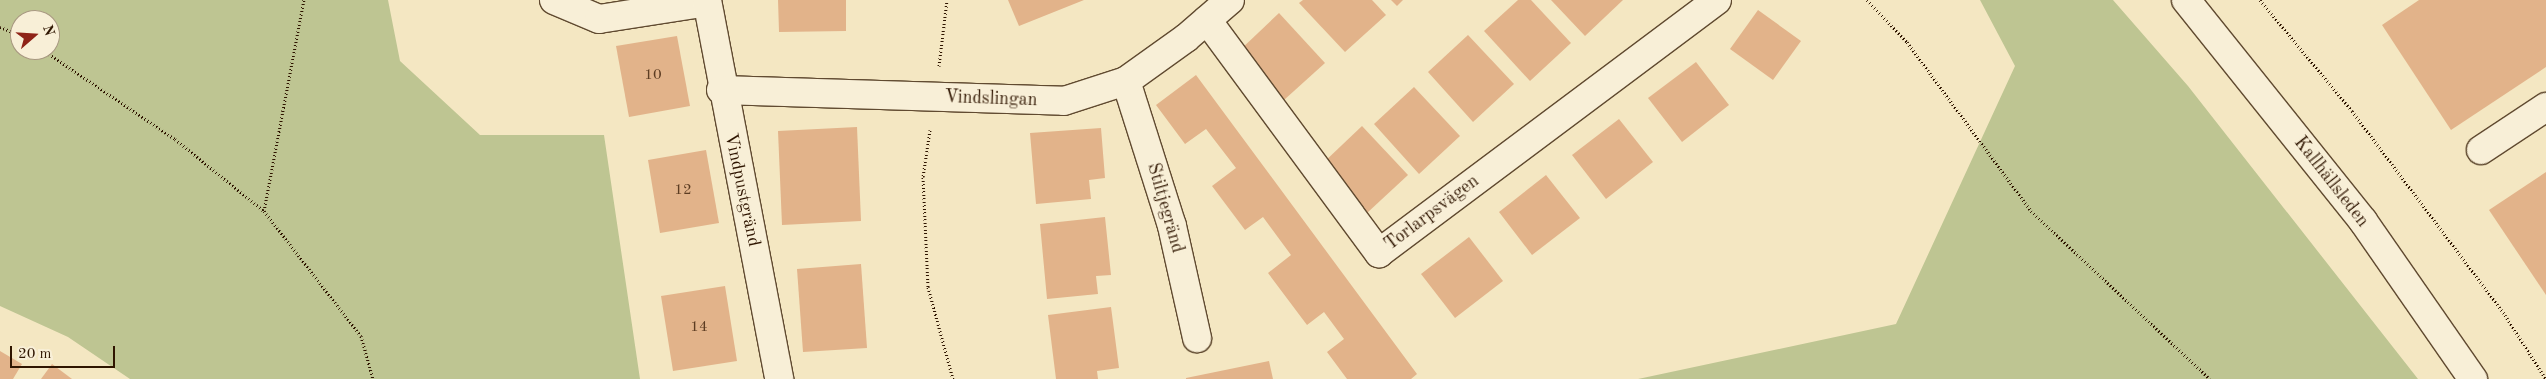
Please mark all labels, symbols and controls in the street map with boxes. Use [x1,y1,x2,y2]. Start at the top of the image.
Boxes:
north arrow [10,10,60,60]
text: N [40,23,57,38]
house number: 10 [644,67,662,85]
street label: Vindslingan [944,87,1038,111]
street label: Vindpustgränd [719,131,765,249]
street label: Kallhällsleden [2289,132,2373,232]
street label: Stiltjegränd [1142,161,1188,255]
street label: Torlarpsvägen [1381,171,1483,255]
house number: 12 [674,182,692,200]
house number: 14 [690,319,708,337]
scale bar [12,336,118,368]
text: 20 m [18,347,52,362]

